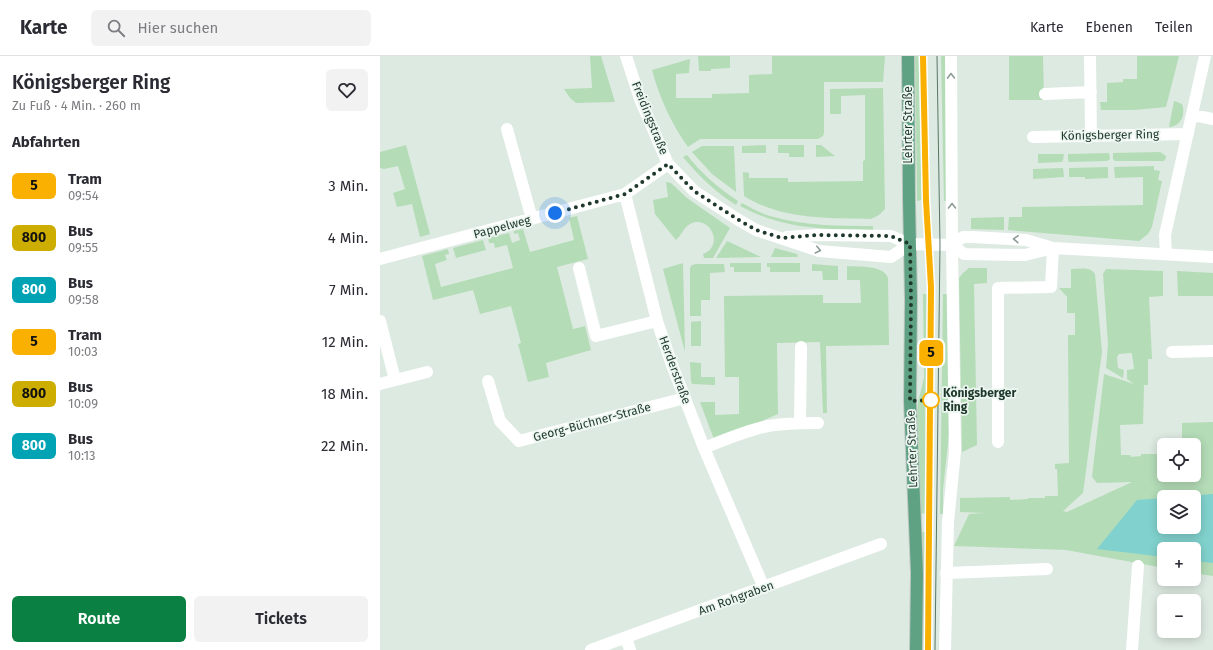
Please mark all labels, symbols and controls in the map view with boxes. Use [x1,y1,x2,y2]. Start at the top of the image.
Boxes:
search box [91,10,371,46]
text: Karte [20,16,67,39]
icon: search [105,17,127,39]
text: Hier suchen [137,19,218,37]
text: Karte [1030,19,1064,36]
text: Ebenen [1086,19,1133,36]
text: Teilen [1155,19,1193,36]
button: heart [326,69,368,111]
text: Königsberger Ring [12,71,170,94]
one-way arrow [947,73,955,79]
street label: Freidingstraße [629,79,671,157]
street label: Lehrter Straße [901,86,915,164]
text: Zu Fuß · 4 Min. · 260 m [12,98,141,113]
street label: Königsberger Ring [1061,127,1160,143]
text: Abfahrten [12,133,80,151]
text: Tram [68,170,102,188]
text: 5 [30,177,38,194]
text: 3 Min. [328,177,368,195]
text: 09:54 [68,188,99,203]
your location [545,203,565,223]
one-way arrow [948,203,956,209]
street label: Pappelweg [472,212,533,241]
text: Bus [68,222,93,240]
text: 800 [22,229,46,246]
text: 4 Min. [328,229,368,247]
one-way arrow [1013,235,1019,244]
text: 09:55 [68,240,98,255]
one-way arrow [815,246,822,254]
text: Bus [68,274,93,292]
text: 800 [22,281,46,298]
text: 7 Min. [329,281,368,299]
text: 09:58 [68,292,99,307]
text: Tram [68,326,102,344]
text: 5 [30,333,38,350]
text: 12 Min. [322,333,368,351]
street label: Herderstraße [656,334,694,406]
line badge: 5 [918,340,944,366]
text: 10:03 [68,344,98,359]
text: 5 [927,344,935,361]
text: Bus [68,378,93,396]
text: 800 [22,385,46,402]
text: 18 Min. [321,385,368,403]
place label: Königsberger Ring [943,386,1016,414]
marker: Königsberger Ring [922,391,940,409]
text: 10:09 [68,396,98,411]
street label: Georg-Büchner-Straße [532,400,652,444]
street label: Lehrter Straße [904,410,920,488]
text: Bus [68,430,93,448]
text: 800 [22,437,46,454]
text: 22 Min. [321,437,368,455]
map controls [1157,438,1201,638]
button: locate [1157,438,1201,482]
text: 10:13 [68,448,96,463]
button: layers [1157,490,1201,534]
button: + [1157,542,1201,586]
street label: Am Rohgraben [696,578,776,618]
button: − [1157,594,1201,638]
button: Route [12,596,186,642]
button: Tickets [194,596,368,642]

